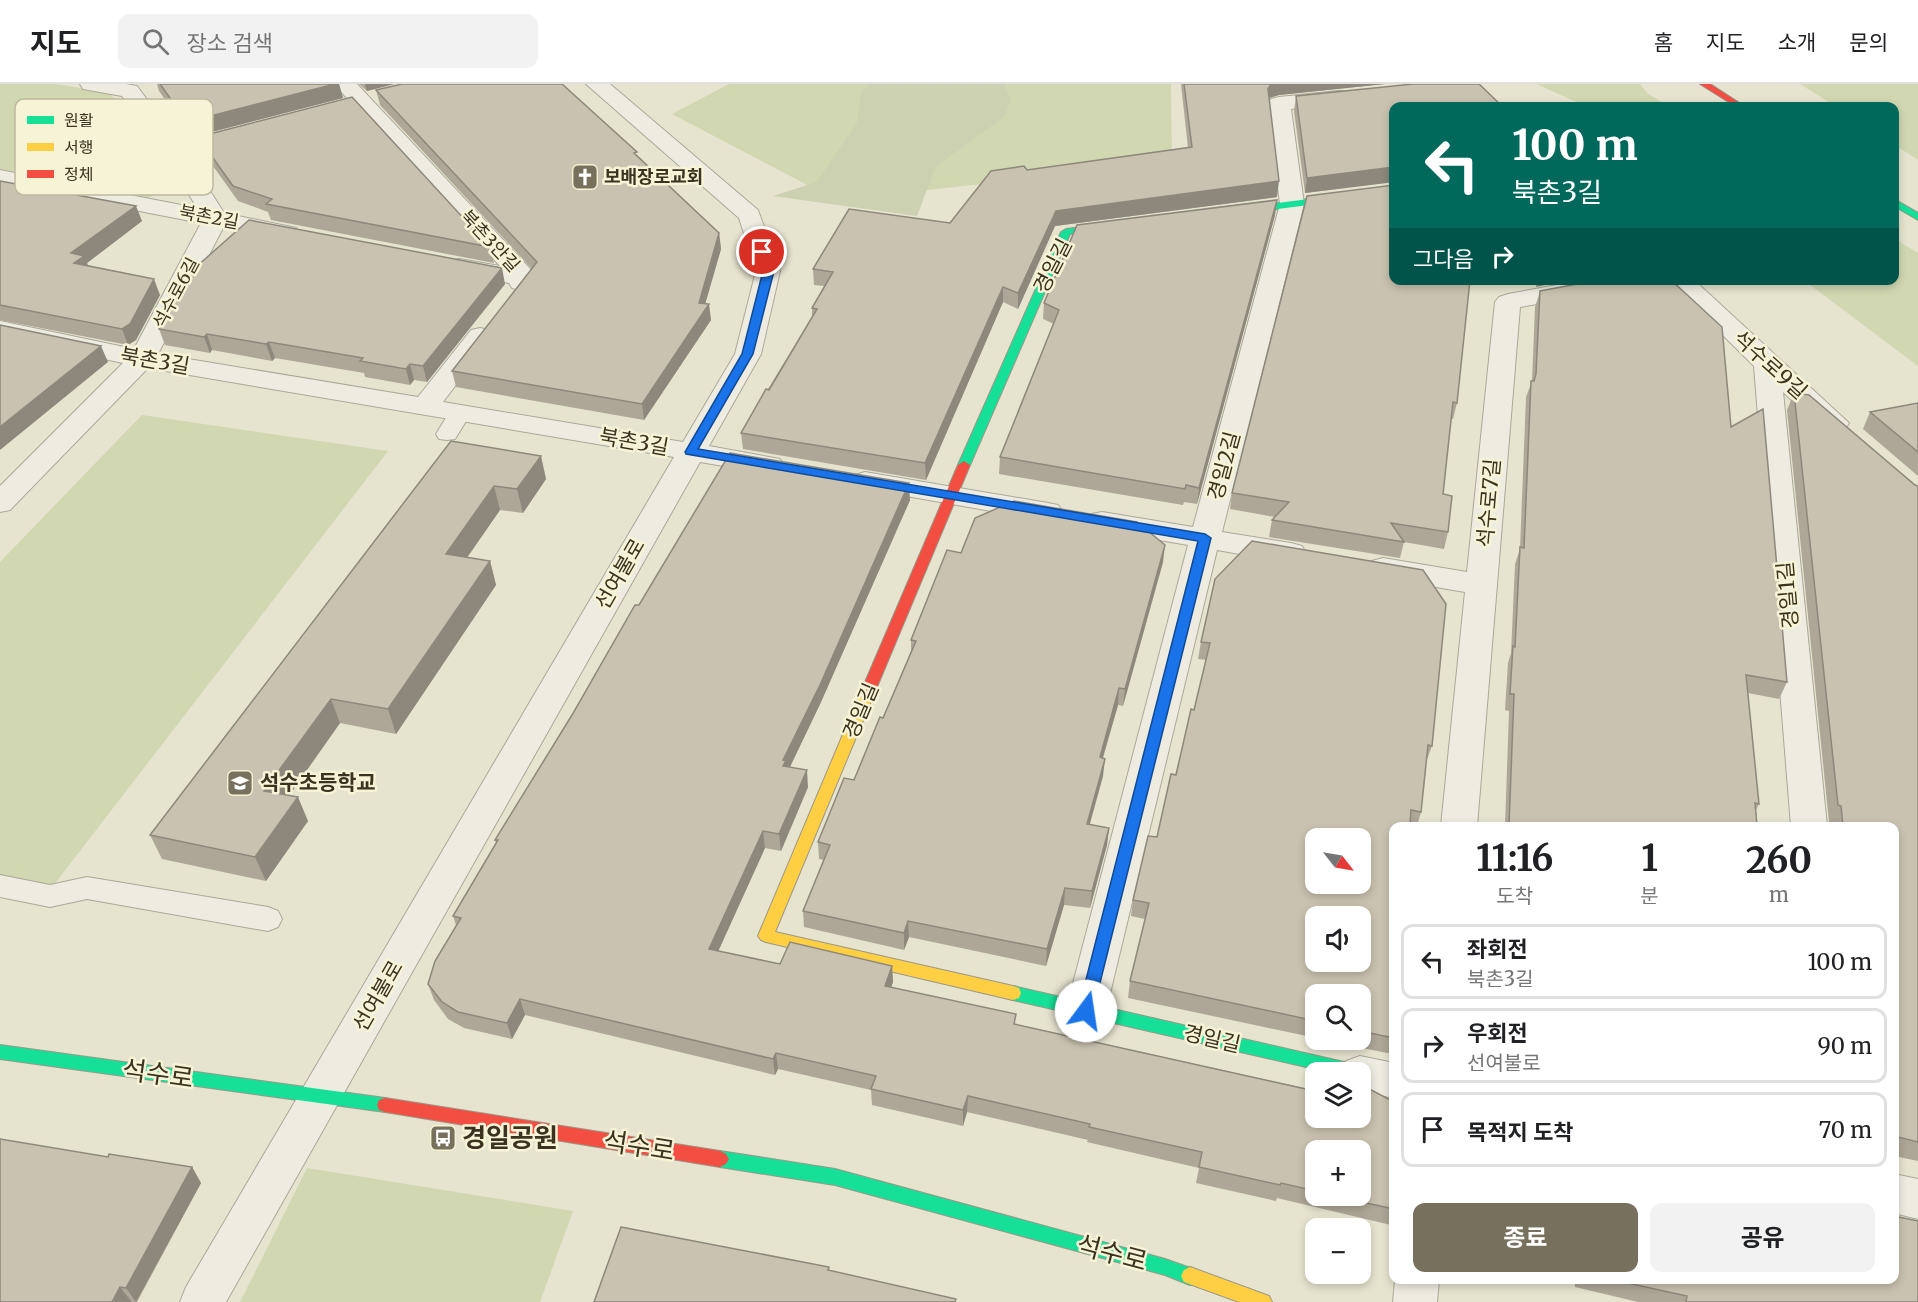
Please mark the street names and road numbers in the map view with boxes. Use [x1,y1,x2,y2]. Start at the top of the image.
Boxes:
street label: 북촌2길 [177,199,241,234]
street label: 북촌3안길 [456,205,525,276]
street label: 경일길 [1027,234,1078,298]
street label: 석수로6길 [147,253,204,332]
street label: 석수로9길 [1728,324,1813,405]
street label: 북촌3길 [118,341,192,380]
street label: 북촌3길 [597,422,671,461]
street label: 경일2길 [1201,428,1246,503]
street label: 석수로7길 [1471,457,1506,549]
street label: 선여불로 [589,534,651,614]
street label: 경일1길 [1771,560,1804,630]
street label: 경일길 [837,679,884,743]
street label: 선여불로 [347,956,409,1036]
street label: 경일길 [1181,1019,1243,1058]
street label: 석수로 [120,1052,196,1095]
street label: 석수로 [601,1124,677,1167]
street label: 석수로 [1073,1227,1151,1278]

